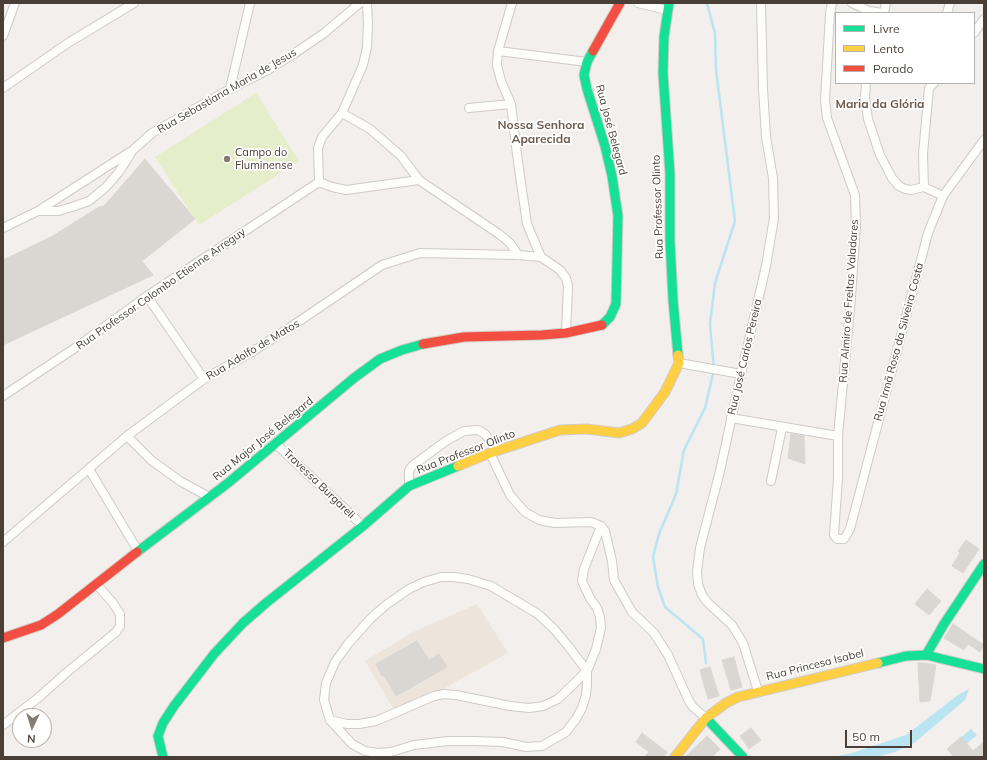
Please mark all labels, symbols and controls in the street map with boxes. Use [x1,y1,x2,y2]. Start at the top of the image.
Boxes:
legend [835,12,975,84]
text: Livre [873,21,900,36]
text: Lento [873,41,904,56]
street label: Rua Sebastiana Maria de Jesus [155,46,299,136]
text: Parado [873,61,913,76]
street label: Rua José Belegard [593,83,629,177]
district label: Maria da Glória [835,97,925,111]
district label: Nossa Senhora Aparecida [498,118,584,146]
place label: Campo do Fluminense [235,146,293,172]
marker: Campo do Fluminense [222,154,232,164]
street label: Rua Professor Olinto [650,155,666,259]
street label: Rua Almiro de Freitas Valadares [837,219,861,383]
street label: Rua Professor Colombo Etienne Arreguy [74,225,248,353]
street label: Rua Irmã Rosa da Silveira Costa [871,261,927,423]
street label: Rua José Carlos Pereira [725,298,765,416]
street label: Rua Adolfo de Matos [204,317,302,383]
street label: Rua Major José Belegard [210,394,316,484]
street label: Rua Professor Olinto [415,427,517,477]
street label: Travessa Burgareli [280,446,358,522]
street label: Rua Princesa Isabel [765,647,865,683]
north arrow [12,708,52,748]
scale bar [847,722,914,748]
text: 50 m [852,729,880,744]
text: N [27,732,36,746]

